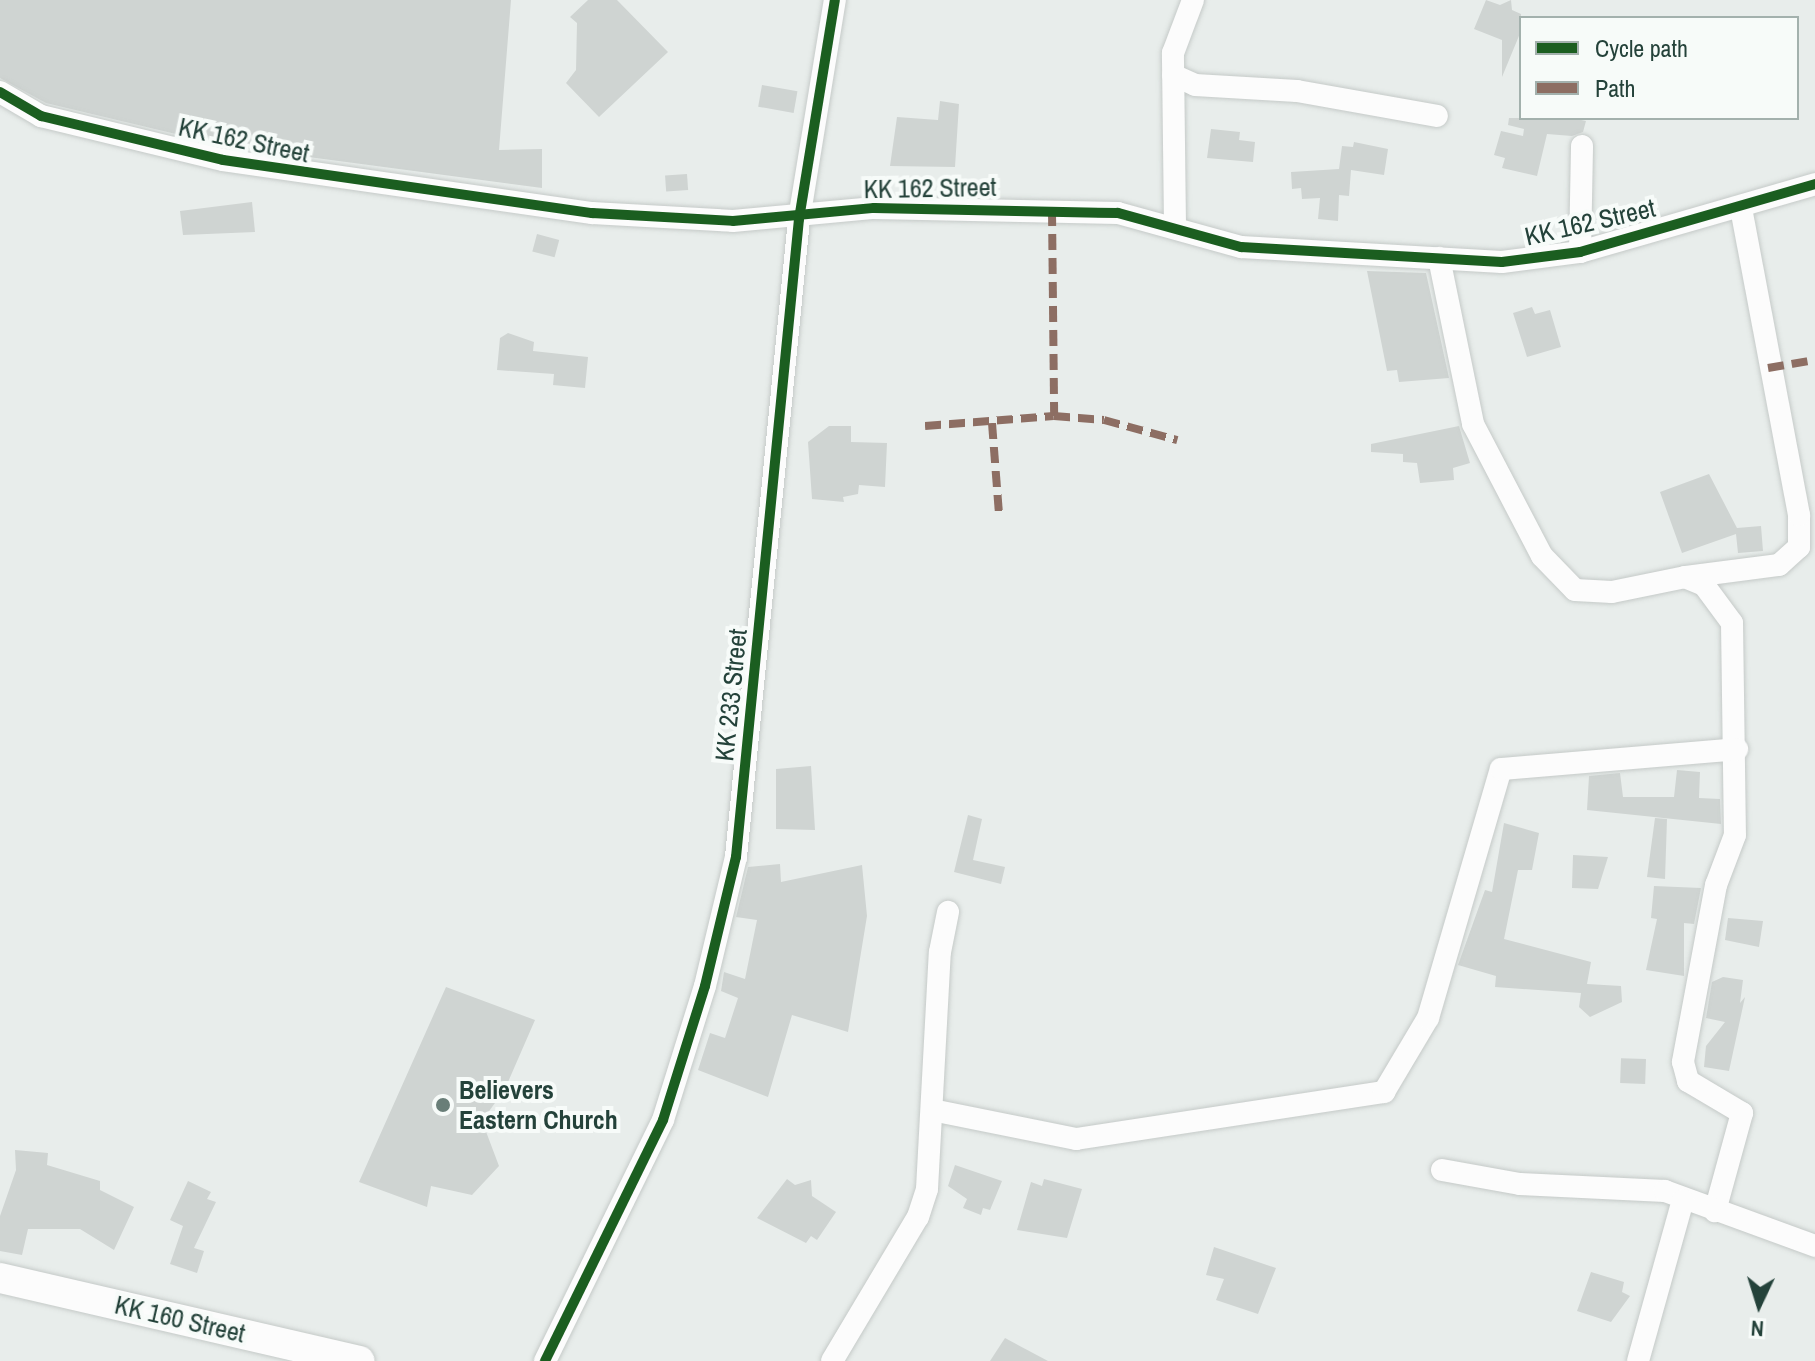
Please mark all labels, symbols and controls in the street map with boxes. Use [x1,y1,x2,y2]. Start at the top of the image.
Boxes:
legend [1519,16,1799,120]
text: Cycle path [1595,32,1688,64]
text: Path [1595,72,1636,104]
street label: KK 162 Street [176,111,312,169]
street label: KK 162 Street [863,171,997,205]
street label: KK 162 Street [1522,192,1658,252]
street label: KK 233 Street [709,627,753,763]
place label: Believers Eastern Church [459,1074,618,1136]
marker: Believers Eastern Church [434,1096,452,1114]
north arrow [1719,1265,1799,1345]
street label: KK 160 Street [112,1289,248,1349]
text: N [1750,1314,1765,1344]

